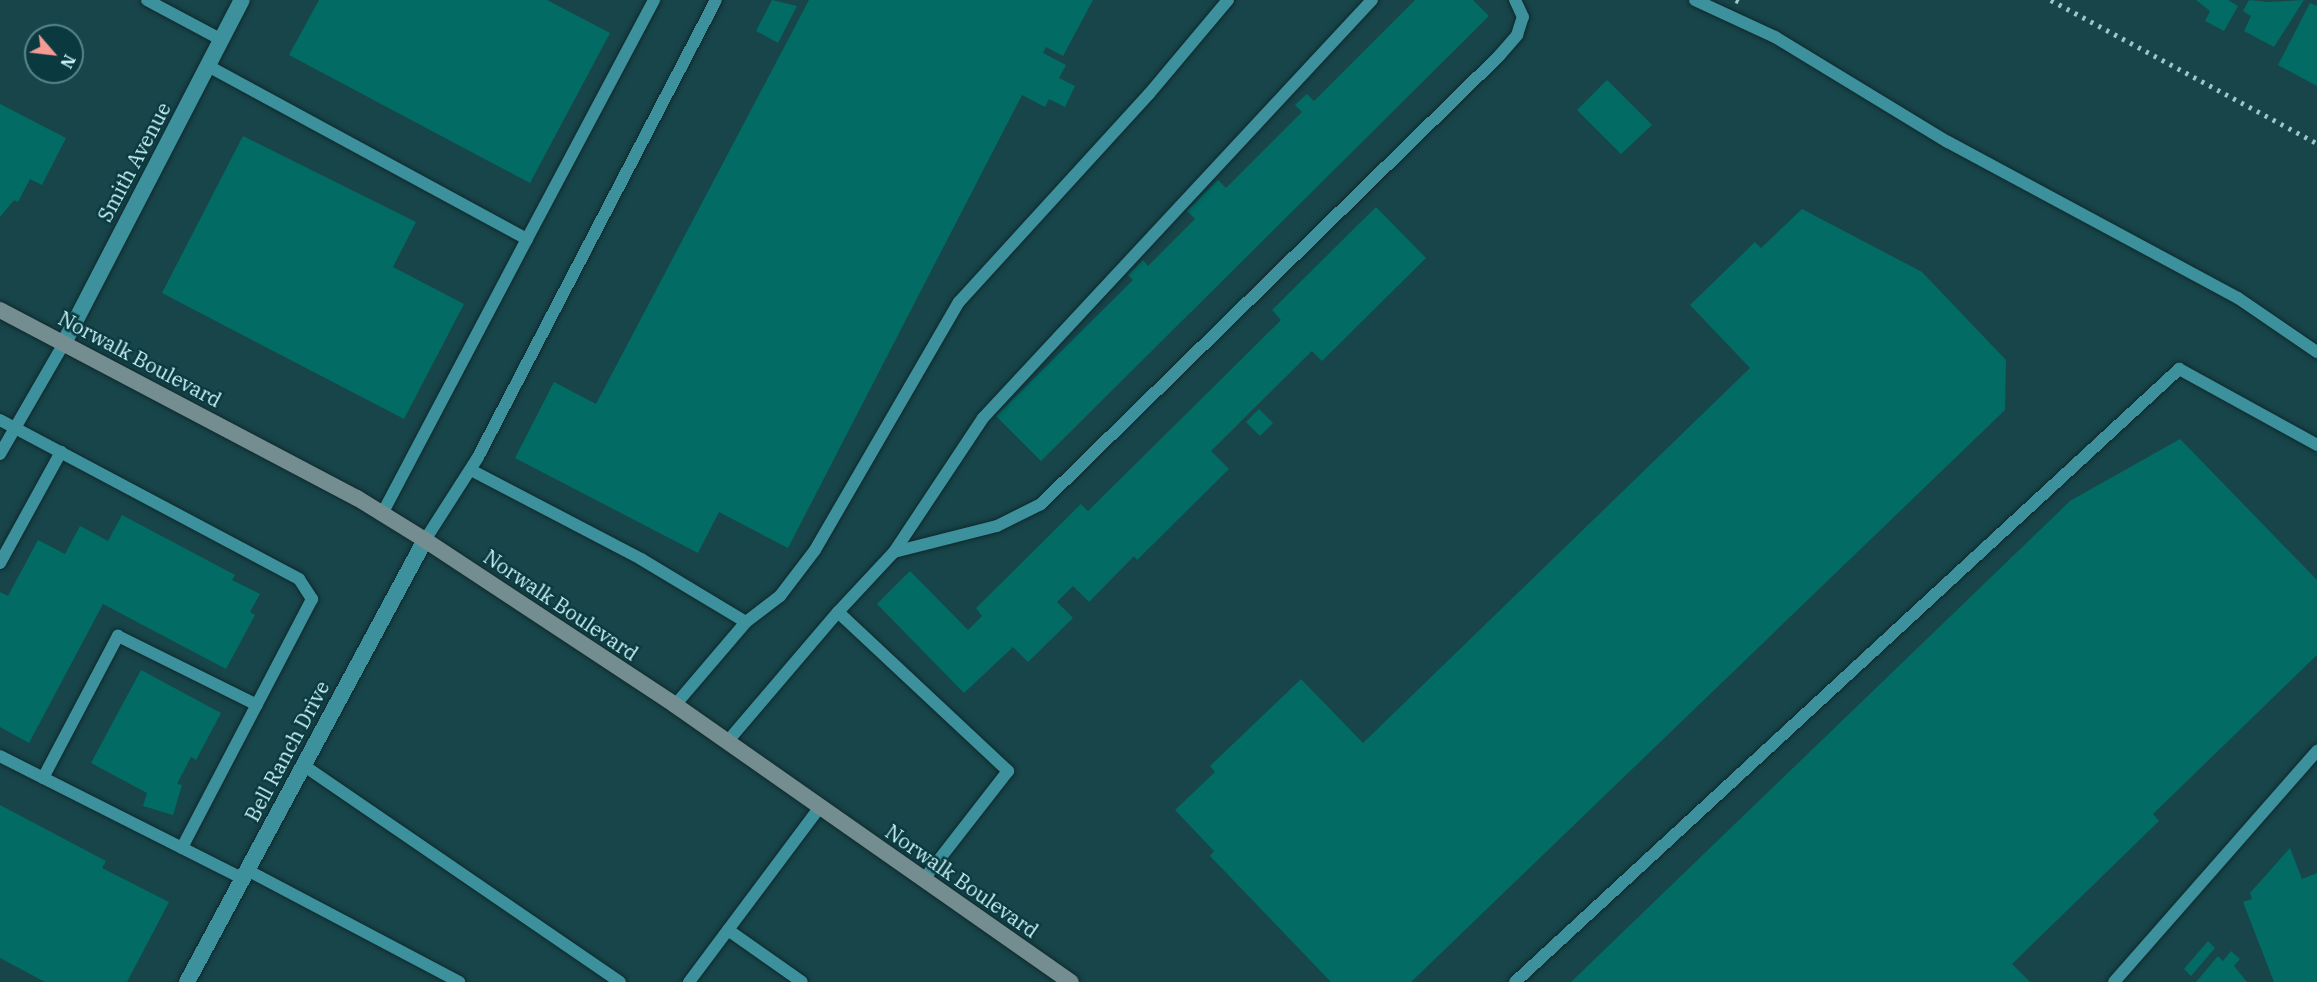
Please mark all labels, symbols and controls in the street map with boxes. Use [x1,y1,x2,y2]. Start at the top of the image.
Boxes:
north arrow [24,24,84,84]
text: N [56,51,80,72]
street label: Smith Avenue [93,98,175,226]
street label: Norwalk Boulevard [54,306,226,412]
street label: Norwalk Boulevard [479,544,643,666]
street label: Bell Ranch Drive [240,677,334,825]
street label: Norwalk Boulevard [881,819,1043,943]

